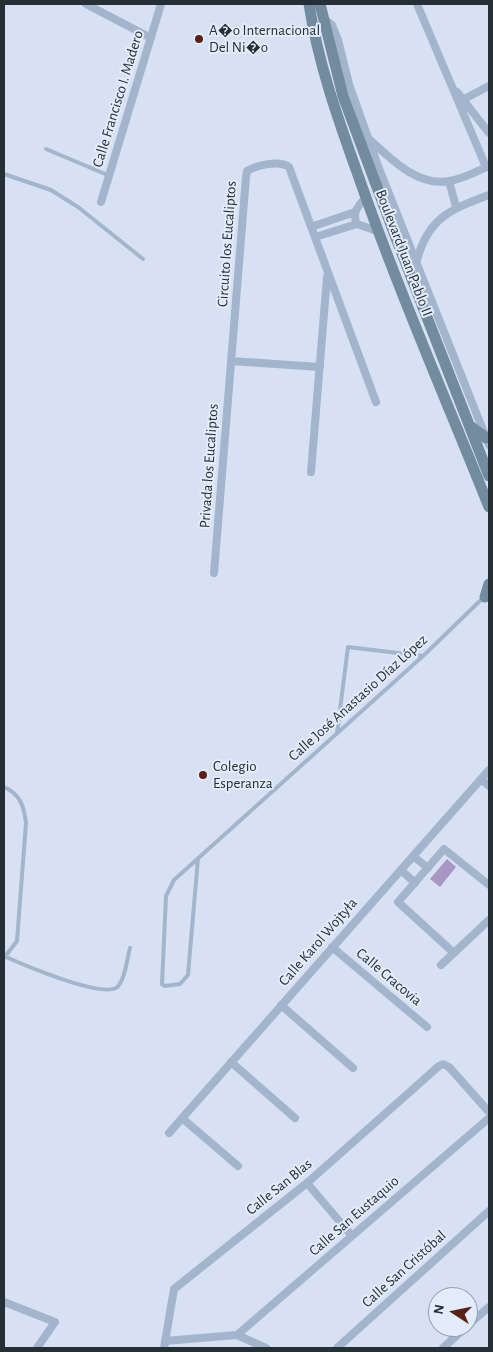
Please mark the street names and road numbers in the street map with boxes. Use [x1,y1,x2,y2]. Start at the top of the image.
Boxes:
street label: Calle Francisco I. Madero [89,28,147,170]
street label: Circuito los Eucaliptos [214,180,240,308]
street label: Boulevard Juan Pablo II [372,187,436,319]
street label: Privada los Eucaliptos [196,403,222,529]
street label: Calle José Anastasio Díaz López [285,631,431,765]
street label: Calle Karol Wojtyła [275,894,361,990]
street label: Calle Cracovia [352,944,426,1010]
street label: Calle San Blas [242,1155,316,1219]
street label: Calle San Eustaquio [305,1172,403,1260]
street label: Calle San Cristóbal [358,1226,450,1312]

